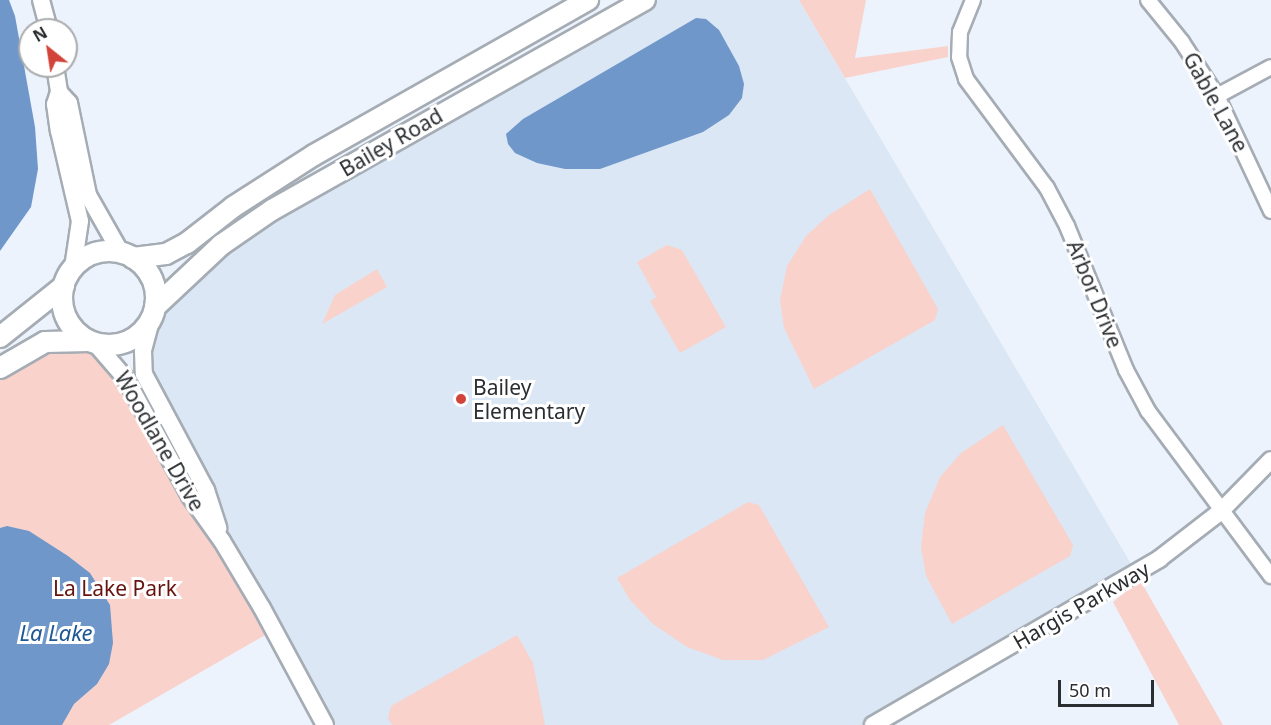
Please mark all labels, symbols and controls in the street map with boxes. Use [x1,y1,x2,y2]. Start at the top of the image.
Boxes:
north arrow [18,18,78,78]
text: N [29,21,51,47]
street label: Gable Lane [1178,48,1254,156]
street label: Bailey Road [335,103,447,181]
street label: Arbor Drive [1062,237,1128,351]
street label: Woodlane Drive [110,367,210,515]
place label: Bailey Elementary [473,374,585,424]
marker: Bailey Elementary [454,392,468,406]
street label: Hargis Parkway [1008,556,1154,654]
park label: La Lake Park [53,575,177,601]
water label: La Lake [19,620,93,646]
scale bar [1061,668,1157,706]
text: 50 m [1069,678,1111,702]

